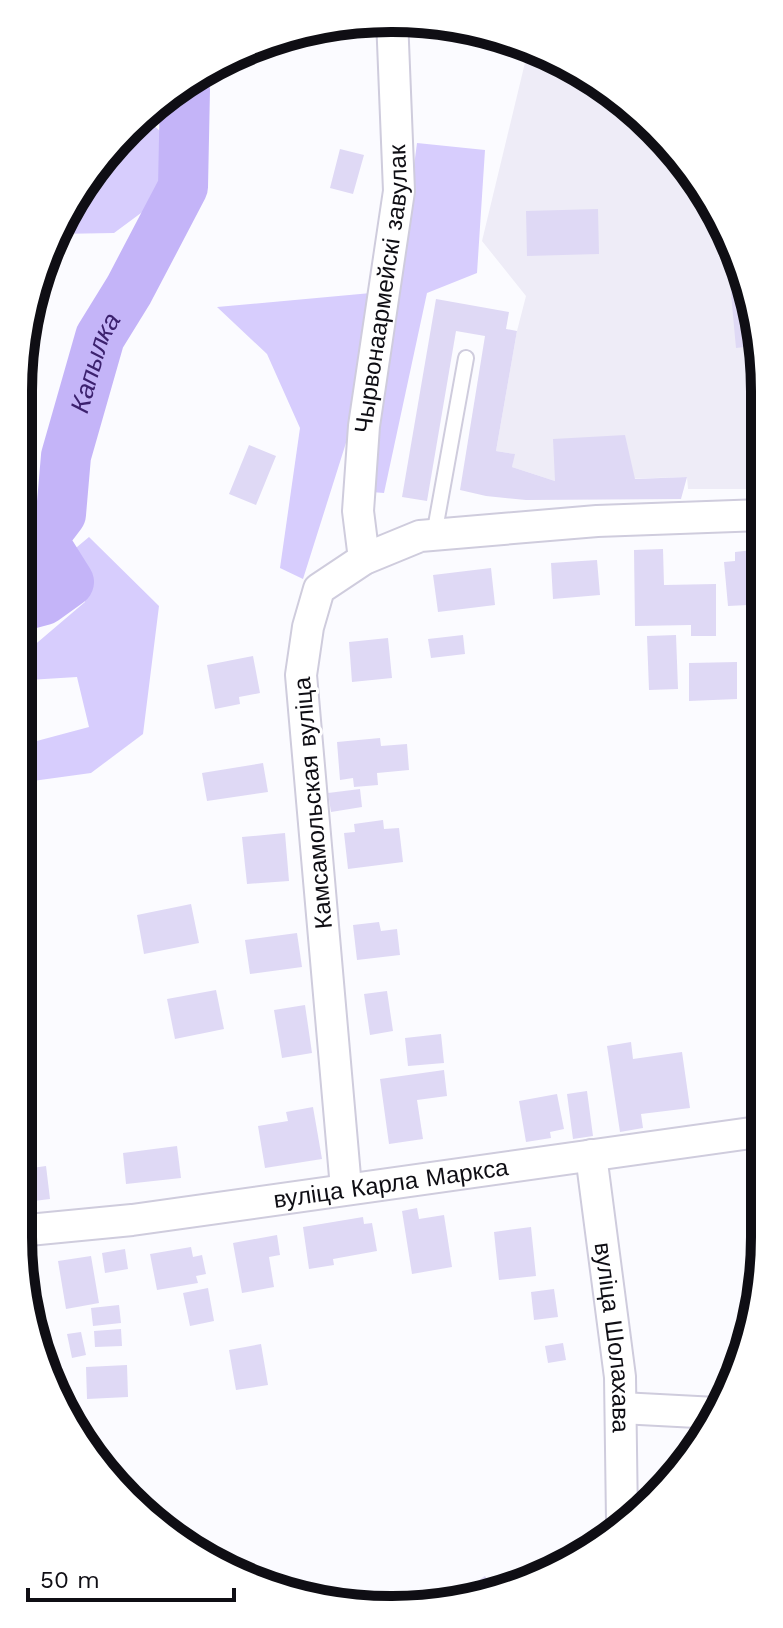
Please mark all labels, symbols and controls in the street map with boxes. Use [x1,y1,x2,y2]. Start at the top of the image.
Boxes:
street label: Чырвонаармейскі завулак [349,144,413,435]
water label: Капылка [64,307,127,416]
street label: Камсамольская вуліца [288,675,338,930]
street label: вуліца Карла Маркса [272,1153,511,1214]
street label: вуліца Шолахава [589,1241,635,1434]
scale bar [28,1552,234,1602]
text: 50 m [40,1566,100,1594]

